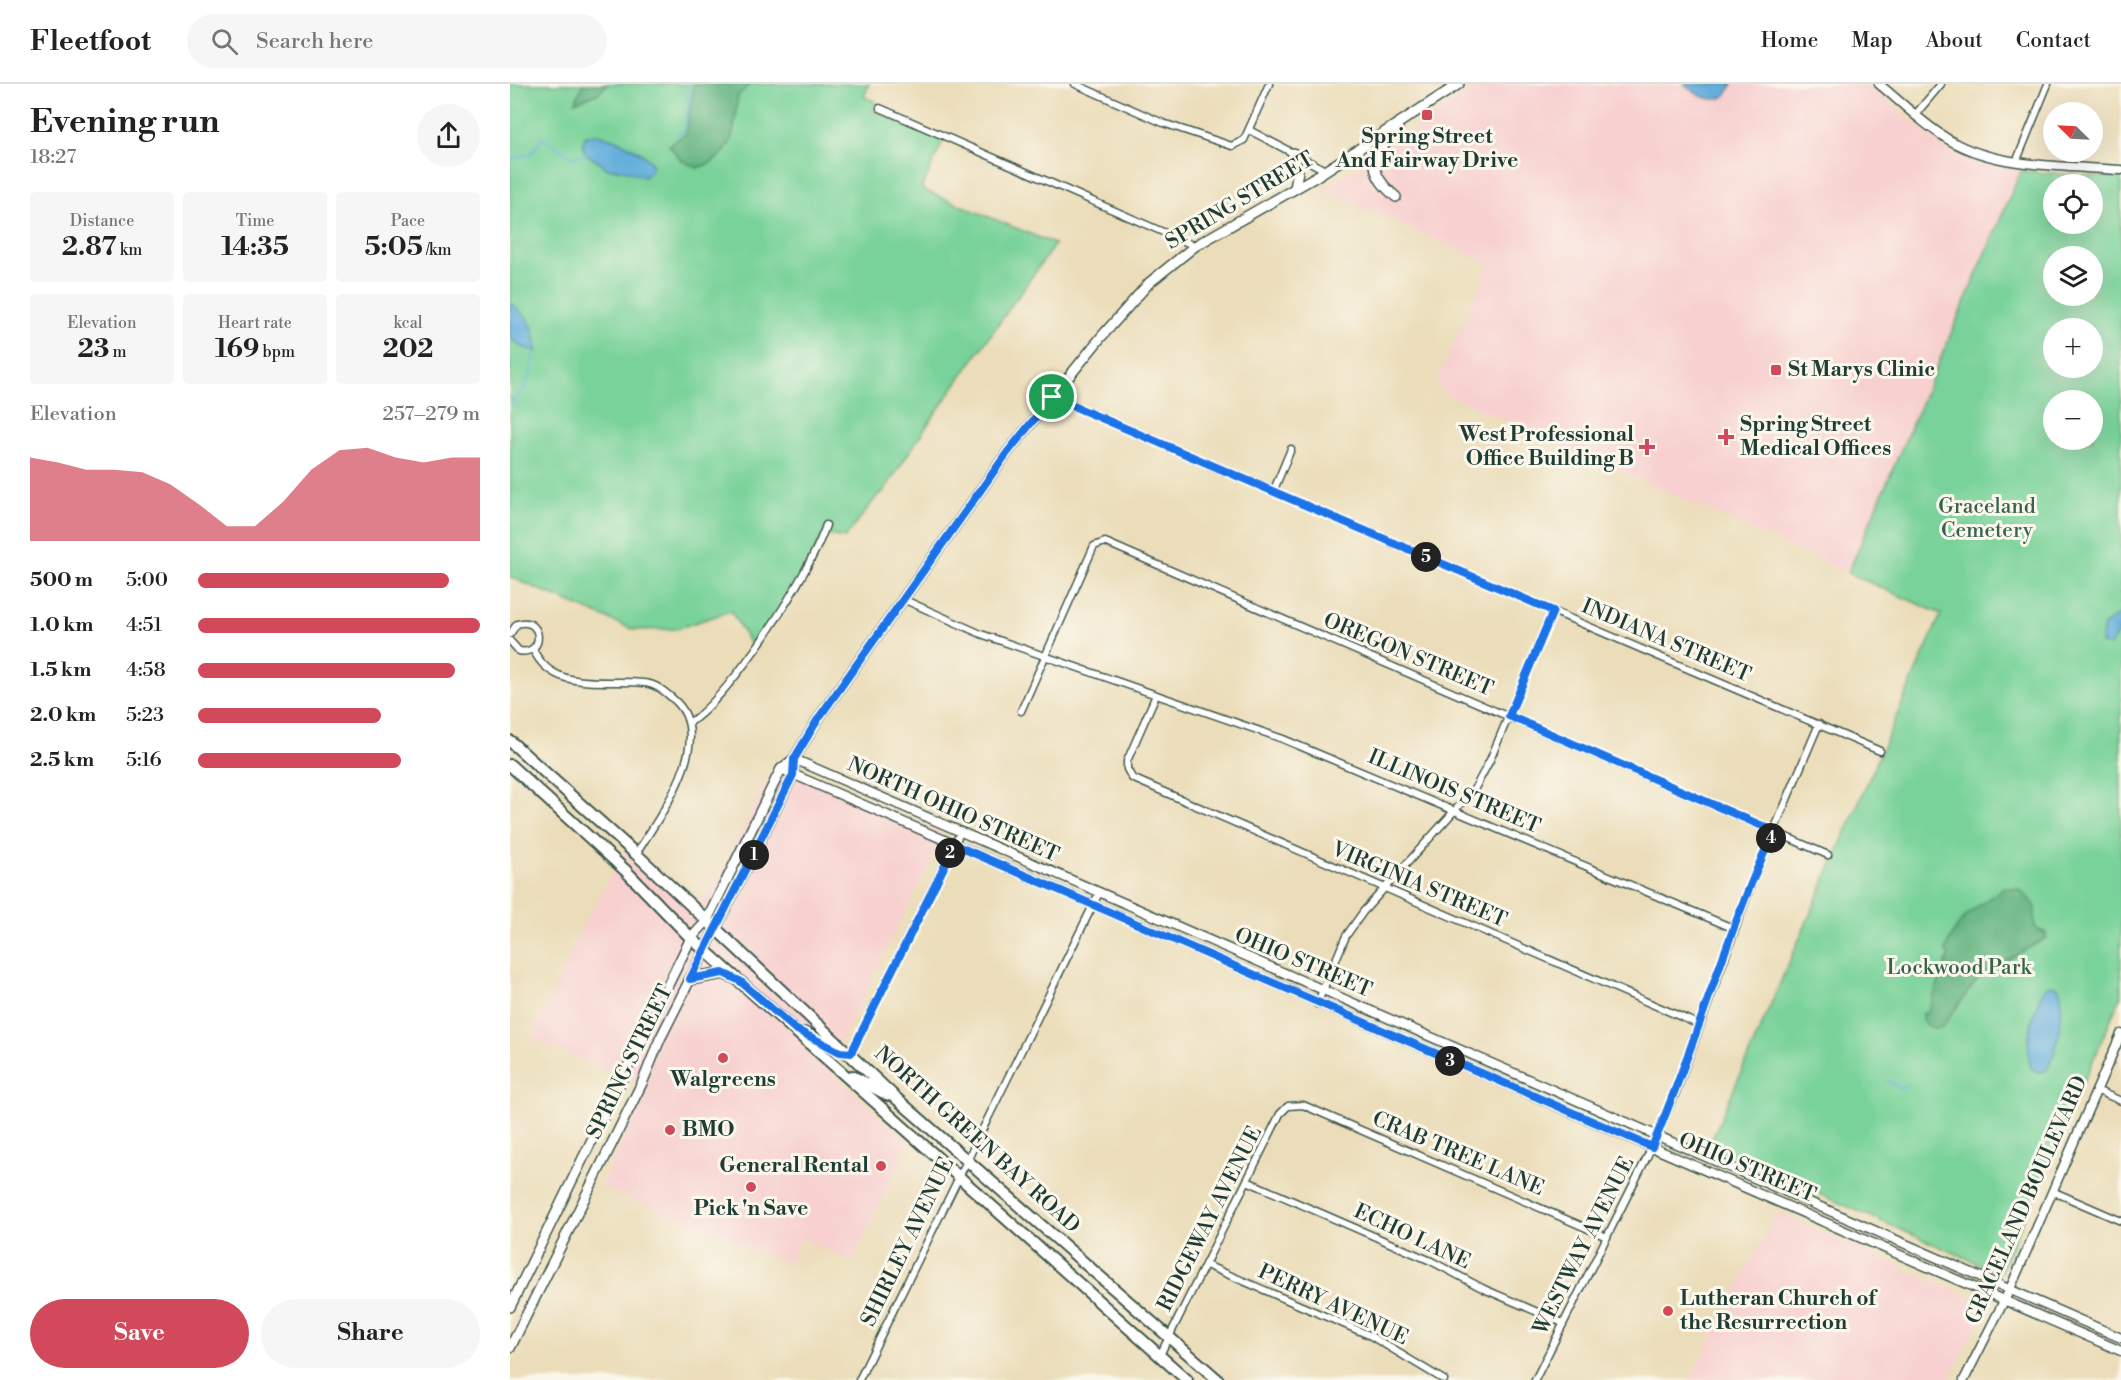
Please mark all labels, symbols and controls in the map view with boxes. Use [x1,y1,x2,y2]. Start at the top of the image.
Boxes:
search box [187,14,607,68]
text: Fleetfoot [30,24,151,59]
icon: search [208,25,241,58]
text: Search here [256,28,373,55]
text: Home [1761,28,1818,54]
text: Map [1851,28,1893,54]
text: About [1926,28,1983,54]
text: Contact [2016,28,2091,54]
text: Evening run [30,102,219,143]
north arrow [2043,102,2103,162]
map controls [2043,102,2103,450]
button: share [417,104,480,167]
marker: Spring Street And Fairway Drive [1420,108,1434,122]
place label: Spring Street And Fairway Drive [1335,124,1518,174]
text: 18:27 [30,145,76,170]
street label: SPRING STREET [1161,146,1319,256]
button: locate [2043,174,2103,234]
text: Distance [70,211,134,231]
text: Time [236,211,274,231]
text: Pace [391,211,425,231]
text: 2.87 [62,231,117,263]
text: 14:35 [221,231,289,263]
text: 5:05 [365,231,423,263]
text: km [117,240,142,260]
text: /km [423,240,452,260]
button: layers [2043,246,2103,306]
text: Elevation [67,313,137,333]
text: Heart rate [218,313,292,333]
text: kcal [393,313,423,333]
button: + [2043,318,2103,378]
text: 23 [77,333,109,365]
text: 169 [215,333,259,365]
text: 202 [382,333,434,365]
text: m [109,342,127,362]
text: bpm [259,342,295,362]
place label: St Marys Clinic [1788,357,1935,383]
marker: St Marys Clinic [1769,363,1783,377]
pin [1026,371,1077,422]
icon: arrive [1035,380,1068,413]
button: − [2043,390,2103,450]
text: Elevation [30,402,117,427]
text: 257–279 m [383,402,480,427]
place label: Spring Street Medical Offices [1740,412,1891,462]
place label: West Professional Office Building B [1458,422,1634,472]
marker: Spring Street Medical Offices [1717,428,1735,446]
marker: West Professional Office Building B [1638,438,1656,456]
park label: Graceland Cemetery [1938,494,2036,544]
pin: 5 [1411,542,1441,572]
text: 5 [1421,547,1431,567]
text: 500 m [30,568,93,593]
text: 5:00 [126,568,168,593]
street label: INDIANA STREET [1578,594,1755,688]
street label: OREGON STREET [1319,608,1497,703]
text: 1.0 km [30,613,94,638]
text: 4:51 [126,613,162,638]
text: 1.5 km [30,658,91,683]
text: 4:58 [126,658,166,683]
text: 2.0 km [30,703,96,728]
text: 5:23 [126,703,164,728]
street label: ILLINOIS STREET [1364,744,1544,840]
text: 2.5 km [30,748,94,773]
text: 5:16 [126,748,162,773]
street label: NORTH OHIO STREET [843,752,1063,868]
pin: 4 [1756,823,1786,853]
text: 4 [1766,828,1776,848]
street label: VIRGINIA STREET [1327,836,1511,934]
pin: 2 [935,838,965,868]
pin: 1 [739,840,769,870]
text: 2 [945,843,955,863]
text: 1 [750,845,758,865]
street label: OHIO STREET [1230,922,1376,1004]
park label: Lockwood Park [1886,955,2033,981]
street label: SPRING STREET [581,980,679,1143]
street label: NORTH GREEN BAY ROAD [869,1041,1085,1239]
pin: 3 [1435,1046,1465,1076]
marker: Walgreens [716,1051,730,1065]
text: 3 [1445,1051,1455,1071]
place label: Walgreens [669,1067,776,1093]
street label: GRACELAND BOULEVARD [1960,1072,2094,1328]
street label: CRAB TREE LANE [1368,1106,1548,1202]
place label: BMO [682,1117,735,1143]
street label: RIDGEWAY AVENUE [1152,1122,1268,1316]
marker: BMO [663,1123,677,1137]
street label: OHIO STREET [1674,1127,1820,1209]
street label: WESTWAY AVENUE [1527,1152,1640,1340]
place label: General Rental [719,1153,869,1179]
street label: SHIRLEY AVENUE [856,1153,960,1331]
marker: General Rental [874,1159,888,1173]
marker: Pick 'n Save [744,1180,758,1194]
place label: Pick 'n Save [694,1196,808,1222]
street label: ECHO LANE [1350,1199,1474,1275]
street label: PERRY AVENUE [1254,1259,1412,1351]
place label: Lutheran Church of the Resurrection [1680,1286,1878,1336]
button: Save [30,1299,249,1368]
button: Share [261,1299,480,1368]
marker: Lutheran Church of the Resurrection [1661,1304,1675,1318]

